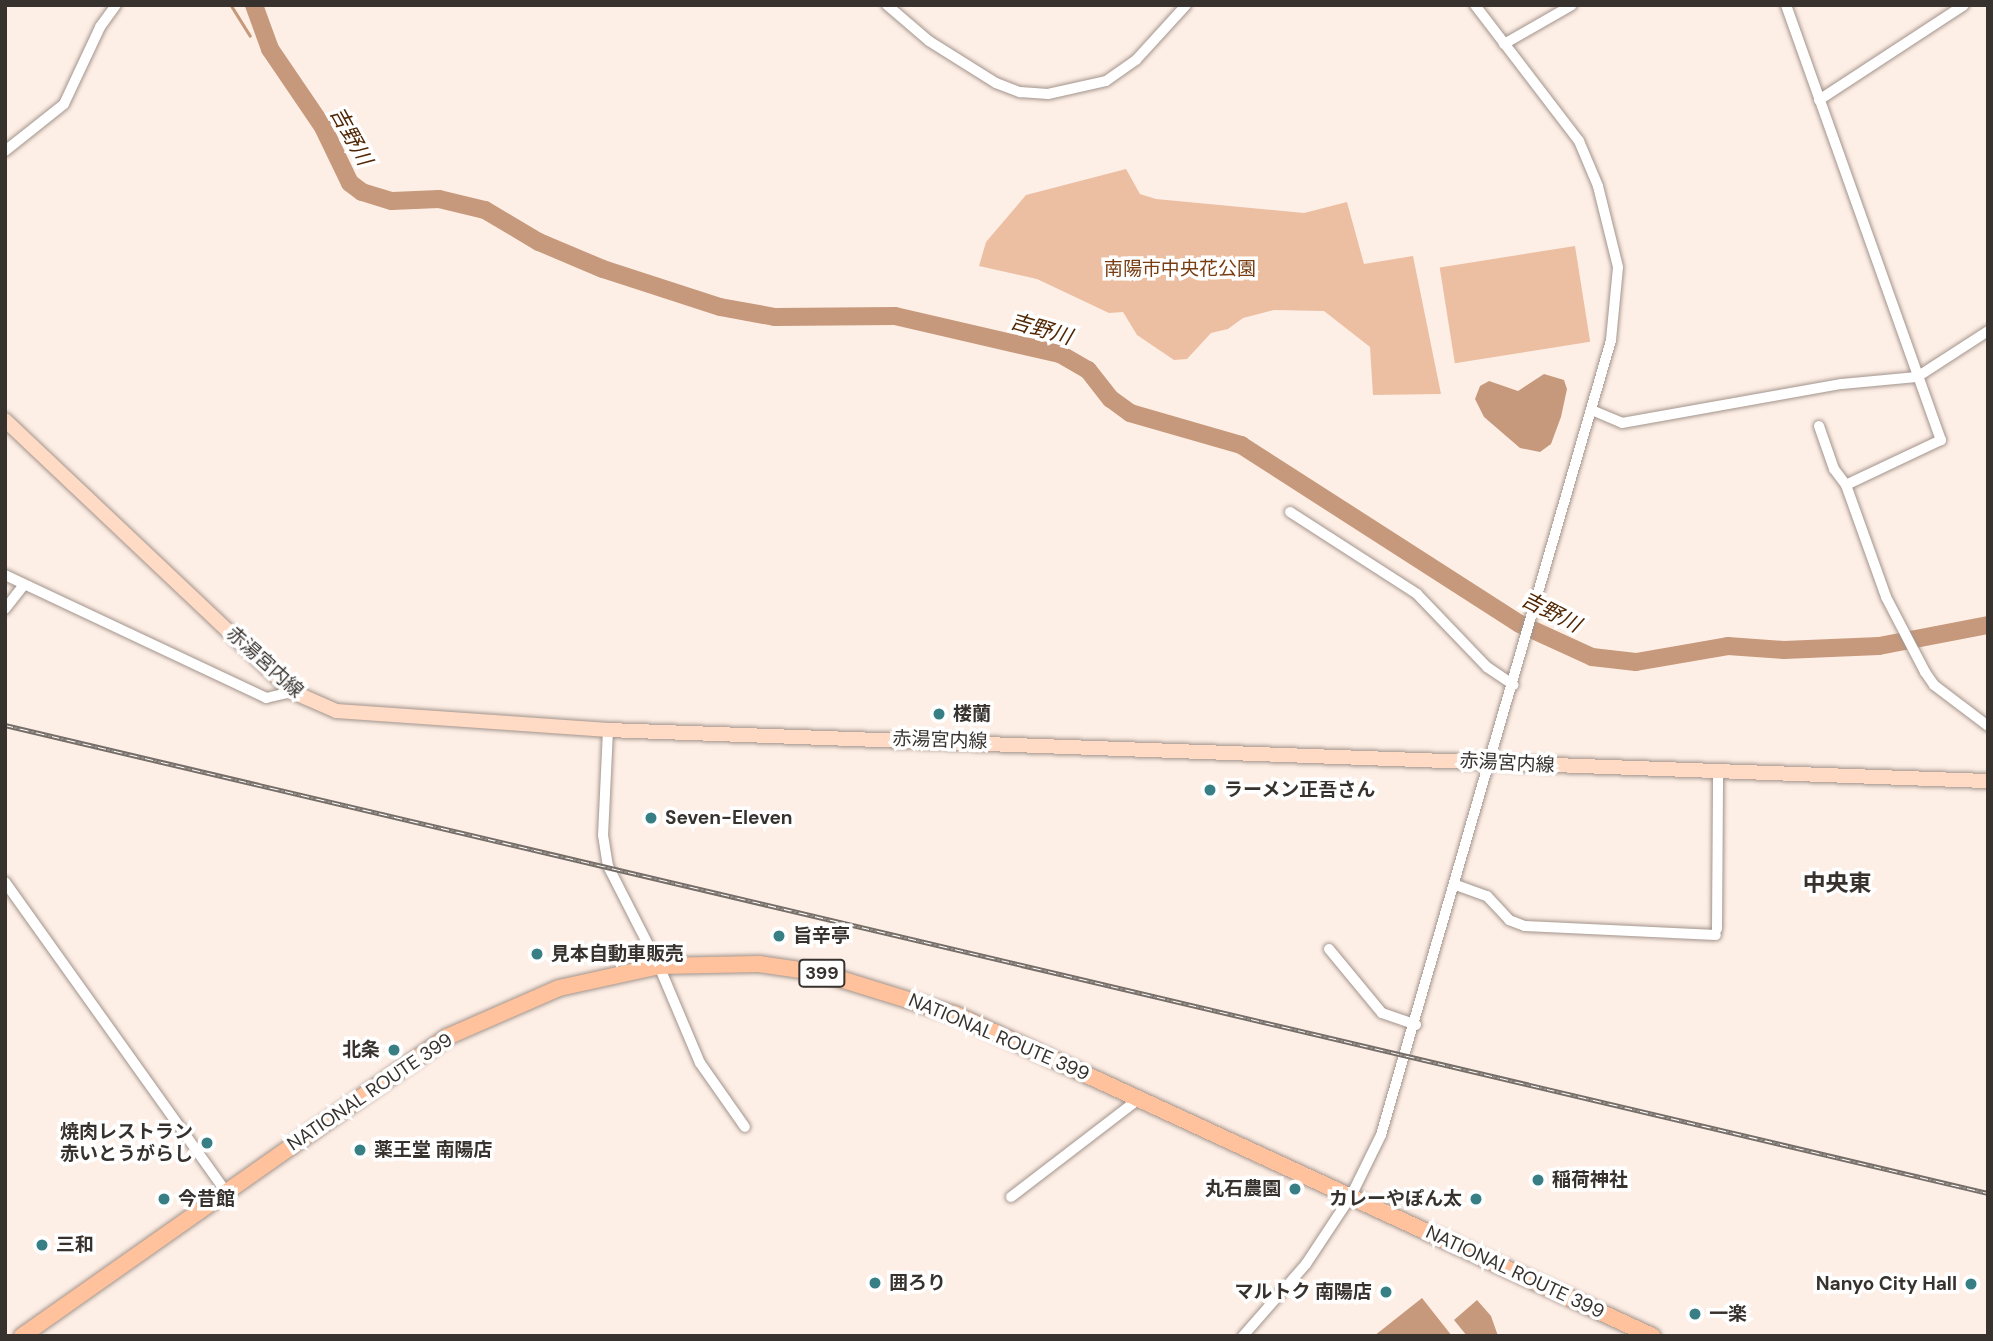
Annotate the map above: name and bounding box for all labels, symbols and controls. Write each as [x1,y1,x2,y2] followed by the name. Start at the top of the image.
[325,102,377,170] water label: 吉野川
[1104,258,1256,280] park label: 南陽市中央花公園
[1007,308,1075,350] water label: 吉野川
[1517,586,1585,638] water label: 吉野川
[222,622,308,702] street label: 赤湯宮内線
[953,703,991,725] place label: 楼蘭
[931,706,947,722] marker: 楼蘭
[892,727,988,753] street label: 赤湯宮内線
[1459,749,1555,777] street label: 赤湯宮内線
[1224,779,1376,801] place label: ラーメン正吾さん
[1202,782,1218,798] marker: ラーメン正吾さん
[665,807,793,829] place label: Seven-Eleven
[643,810,659,826] marker: Seven-Eleven
[1803,869,1871,897] district label: 中央東
[793,925,850,947] place label: 旨辛亭
[771,928,787,944] marker: 旨辛亭
[551,943,684,965] place label: 見本自動車販売
[529,946,545,962] marker: 見本自動車販売
[798,958,846,988] road number: 399
[905,989,1093,1085] street label: NATIONAL ROUTE 399
[283,1028,457,1156] street label: NATIONAL ROUTE 399
[342,1039,380,1061] place label: 北条
[386,1042,402,1058] marker: 北条
[60,1121,193,1165] place label: 焼肉レストラン 赤いとうがらし
[199,1135,215,1151] marker: 焼肉レストラン 赤いとうがらし
[374,1139,492,1161] place label: 薬王堂 南陽店
[352,1142,368,1158] marker: 薬王堂 南陽店
[1552,1169,1628,1191] place label: 稲荷神社
[1530,1172,1546,1188] marker: 稲荷神社
[1205,1178,1281,1200] place label: 丸石農園
[1287,1181,1303,1197] marker: 丸石農園
[178,1188,235,1210] place label: 今昔館
[1329,1188,1462,1210] place label: カレーやぽん太
[156,1191,172,1207] marker: 今昔館
[1468,1191,1484,1207] marker: カレーやぽん太
[1422,1221,1608,1323] street label: NATIONAL ROUTE 399
[56,1234,94,1256] place label: 三和
[34,1237,50,1253] marker: 三和
[889,1272,946,1294] place label: 囲ろり
[1816,1273,1957,1295] place label: Nanyo City Hall
[867,1275,883,1291] marker: 囲ろり
[1963,1276,1979,1292] marker: Nanyo City Hall
[1235,1281,1372,1303] place label: マルトク 南陽店
[1378,1284,1394,1300] marker: マルトク 南陽店
[1709,1303,1747,1325] place label: 一楽
[1687,1306,1703,1322] marker: 一楽

